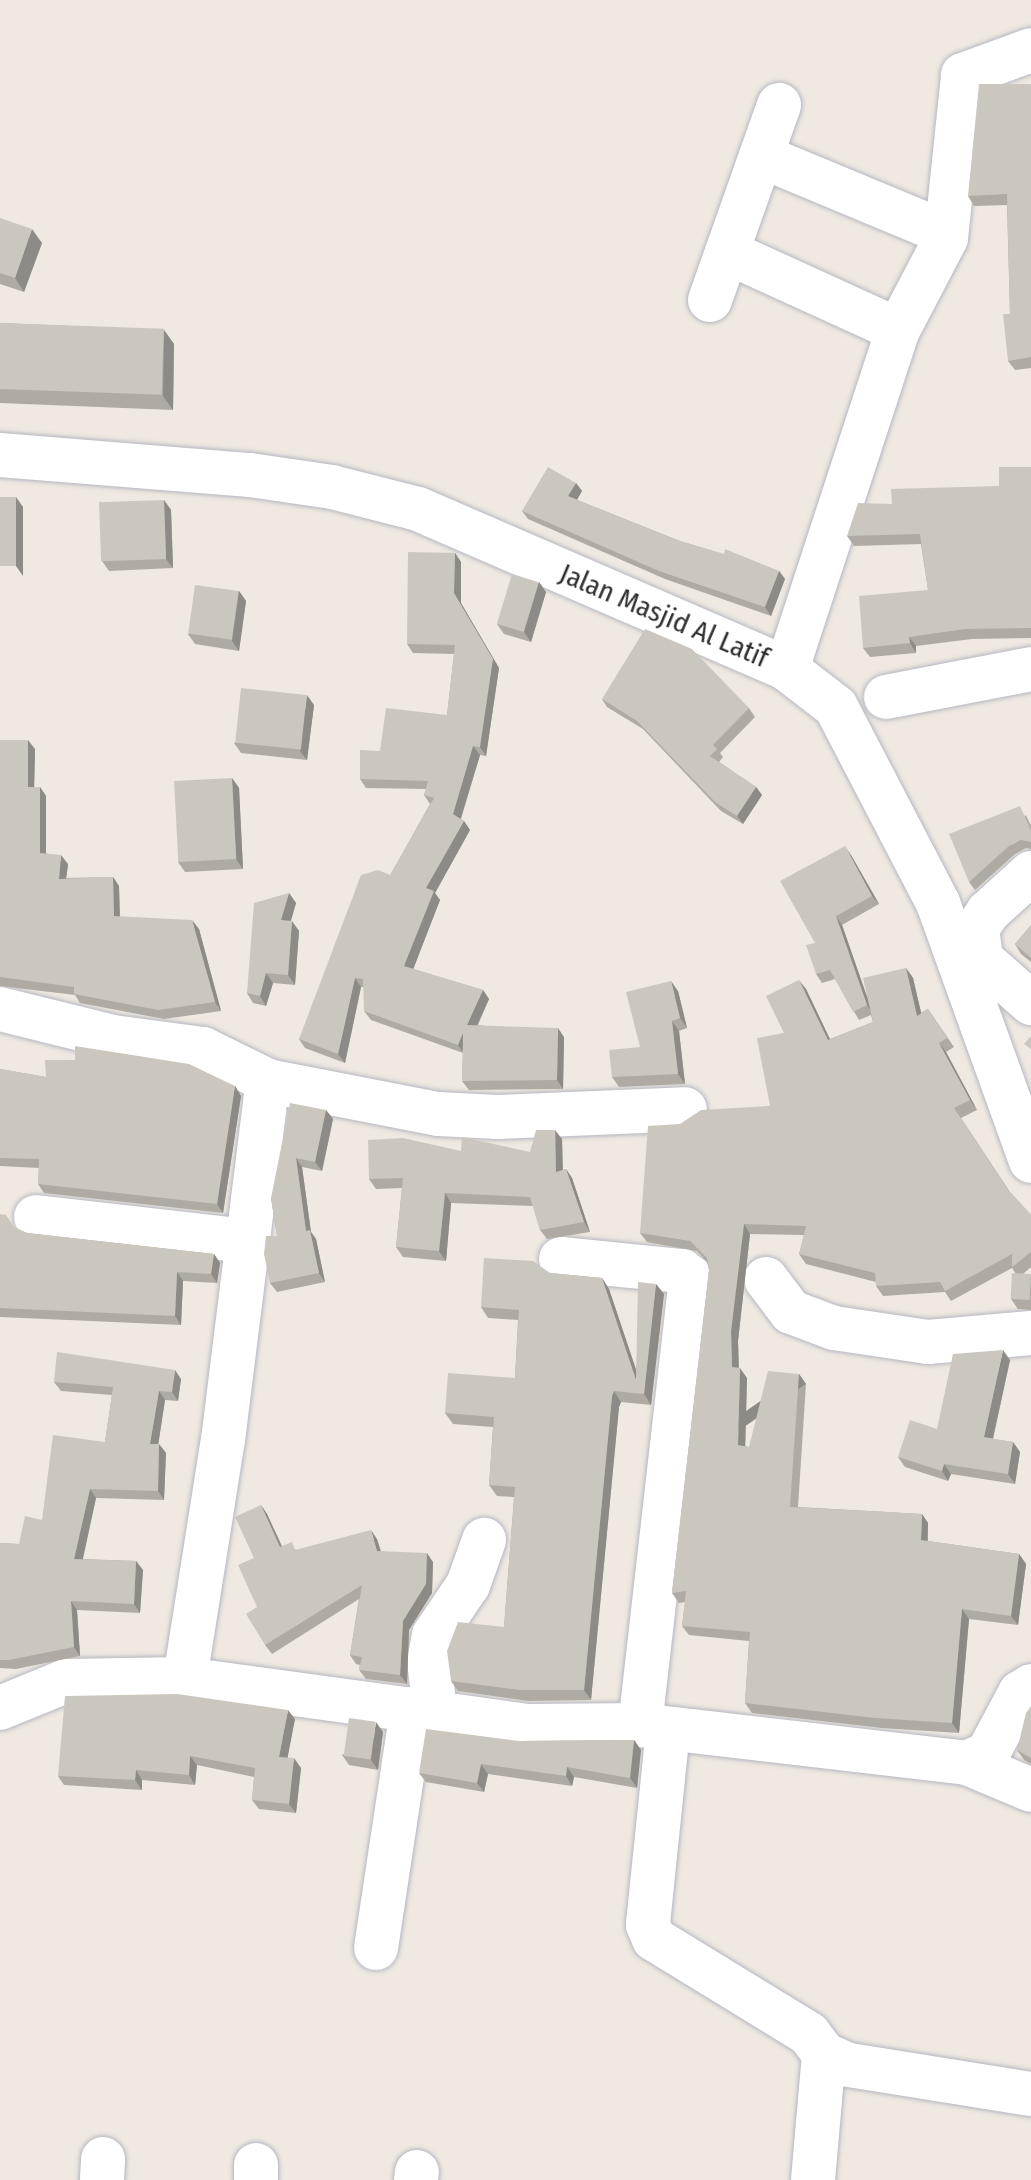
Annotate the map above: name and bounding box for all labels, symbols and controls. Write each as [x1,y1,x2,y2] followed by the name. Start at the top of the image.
[554,557,774,675] street label: Jalan Masjid Al Latif

